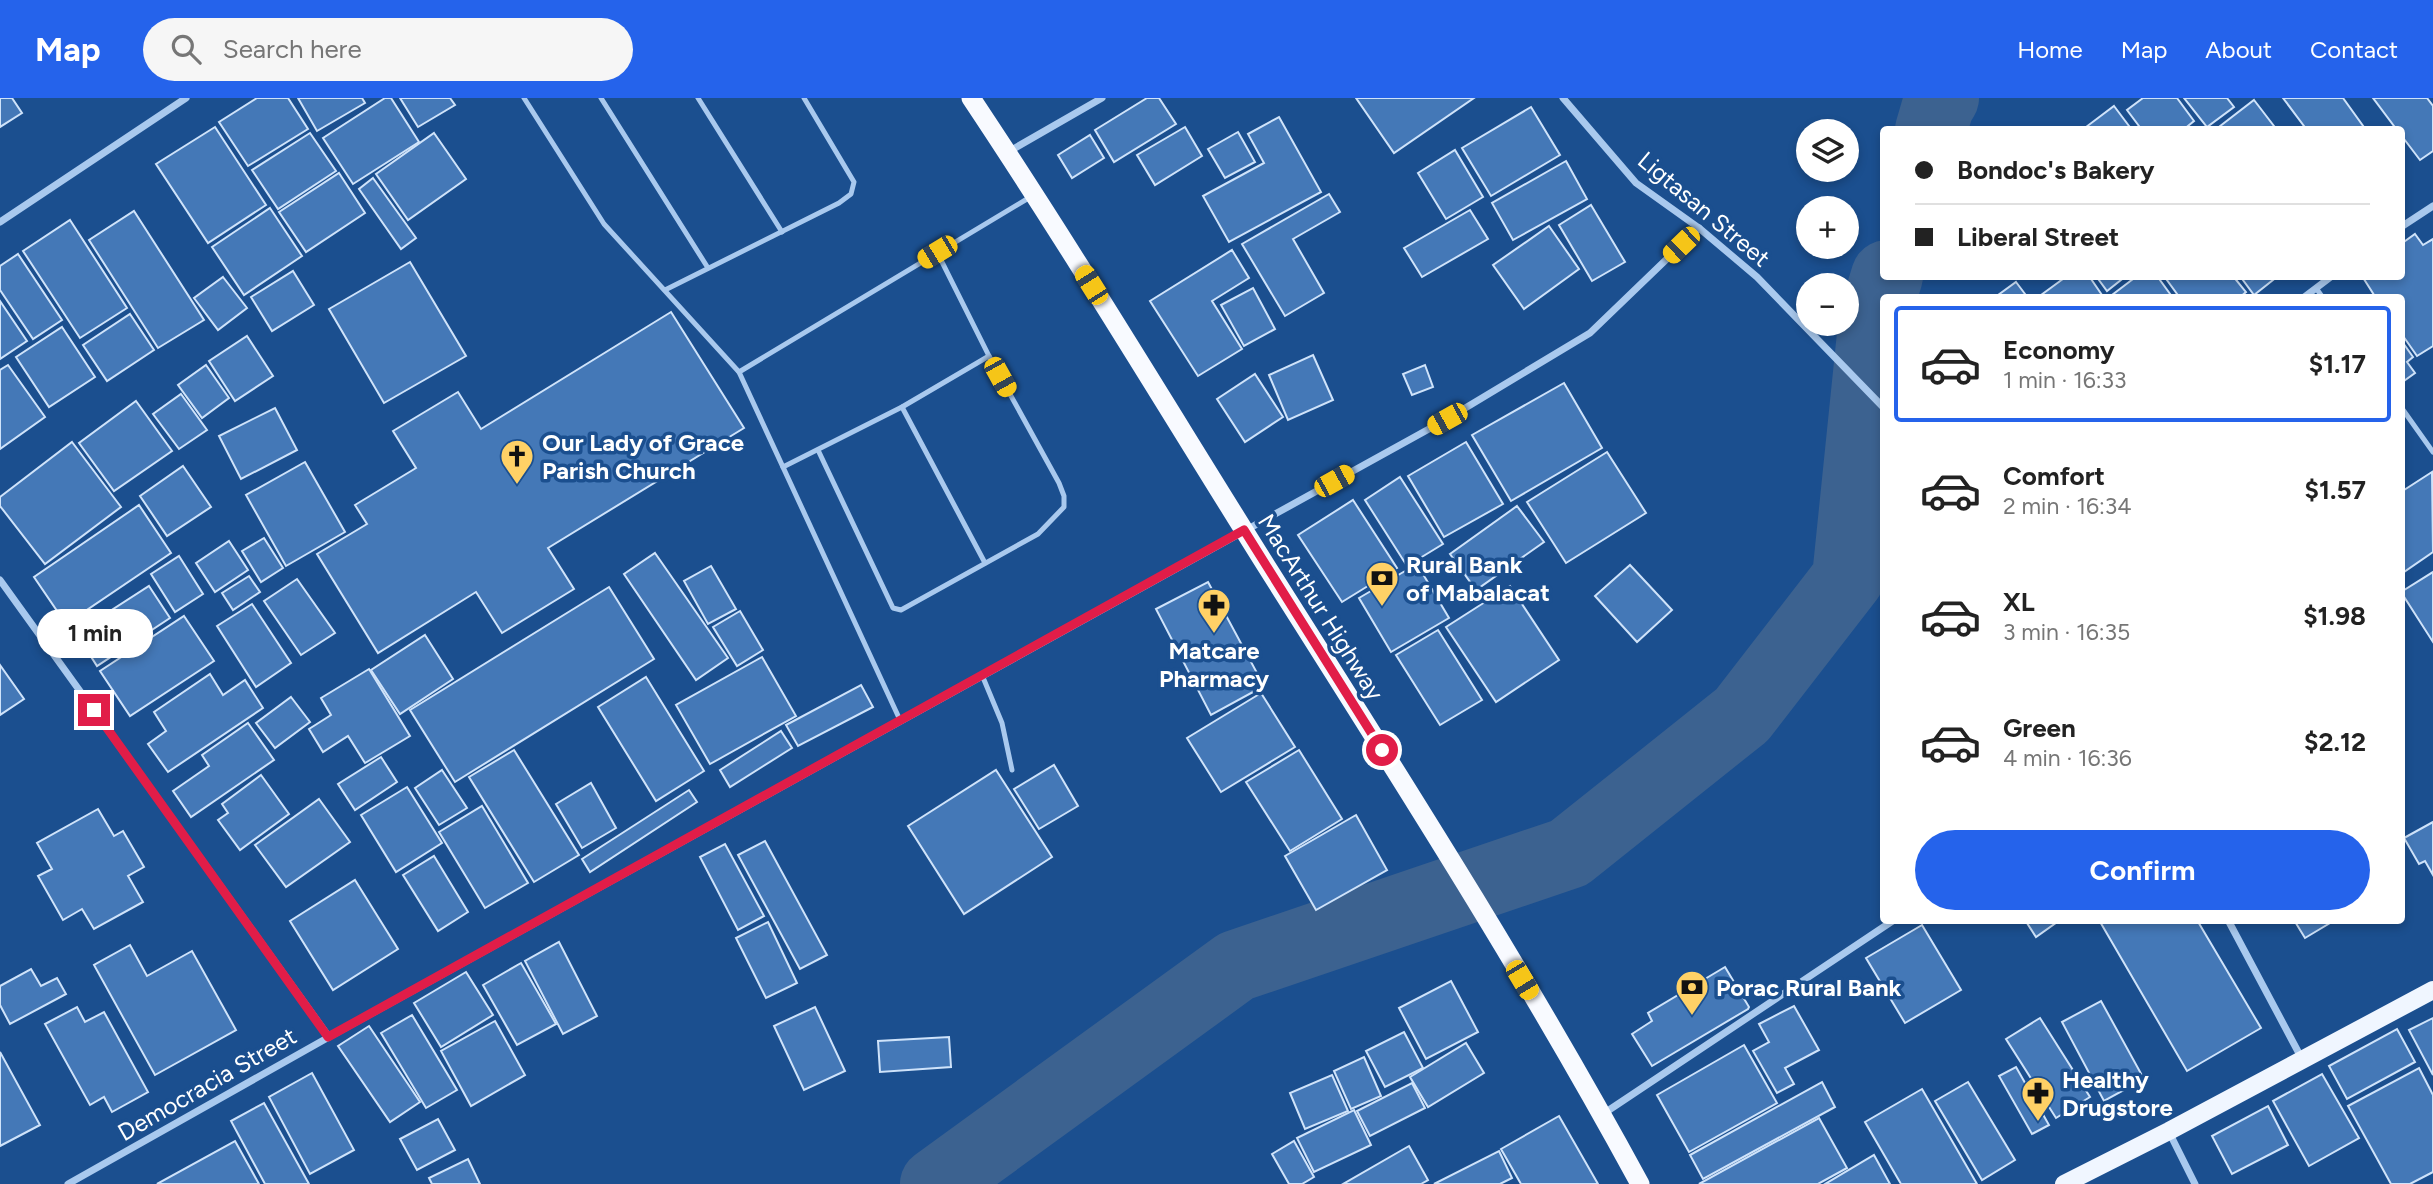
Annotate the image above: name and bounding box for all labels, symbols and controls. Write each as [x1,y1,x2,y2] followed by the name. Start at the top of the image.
[143,18,633,81] search box
[35,30,101,69] text: Map
[167,30,205,68] icon: search
[223,33,362,65] text: Search here
[2017,35,2083,64] text: Home
[2121,35,2167,64] text: Map
[2205,35,2272,64] text: About
[2310,35,2398,64] text: Contact
[1796,119,1859,336] map controls
[1796,119,1859,182] button: layers
[1632,145,1776,273] street label: Ligtasan Street
[1957,154,2155,186] text: Bondoc's Bakery
[1796,196,1859,259] button: +
[1957,221,2119,253] text: Liberal Street
[1659,223,1704,267] car
[914,232,961,272] car
[1071,262,1112,308] car
[1796,273,1859,336] button: −
[1919,333,1982,396] icon: car
[2003,334,2115,366] text: Economy
[2309,348,2366,380] text: $1.17
[981,354,1020,400] car
[2003,366,2127,394] text: 1 min · 16:33
[1424,400,1471,438] car
[542,428,744,485] place label: Our Lady of Grace Parish Church
[498,437,536,486] church icon: Our Lady of Grace Parish Church
[1919,459,1982,522] icon: car
[2003,460,2105,492] text: Comfort
[1311,462,1358,500] car
[2305,474,2366,506] text: $1.57
[2003,492,2132,520] text: 2 min · 16:34
[1252,509,1390,706] street label: MacArthur Highway
[1406,550,1550,607] place label: Rural Bank of Mabalacat
[1363,559,1401,608] bank icon: Rural Bank of Mabalacat
[1919,585,1982,648] icon: car
[1195,586,1233,635] pharmacy icon: Matcare Pharmacy
[2003,586,2035,618] text: XL
[2303,600,2366,632] text: $1.98
[36,608,152,658] callout: 1 min
[2003,618,2130,646] text: 3 min · 16:35
[68,619,122,647] text: 1 min
[1159,636,1269,693] place label: Matcare Pharmacy
[78,694,110,726] route end
[1919,711,1982,774] icon: car
[2003,712,2076,744] text: Green
[2304,726,2366,758] text: $2.12
[1366,734,1398,766] route start
[2003,744,2132,772] text: 4 min · 16:36
[1915,830,2370,910] button: Confirm
[1503,957,1542,1003] car
[1673,968,1711,1017] bank icon: Porac Rural Bank
[1716,973,1902,1002] place label: Porac Rural Bank
[113,1021,301,1147] street label: Democracia Street
[2062,1065,2173,1122] place label: Healthy Drugstore
[2019,1074,2057,1123] pharmacy icon: Healthy Drugstore

